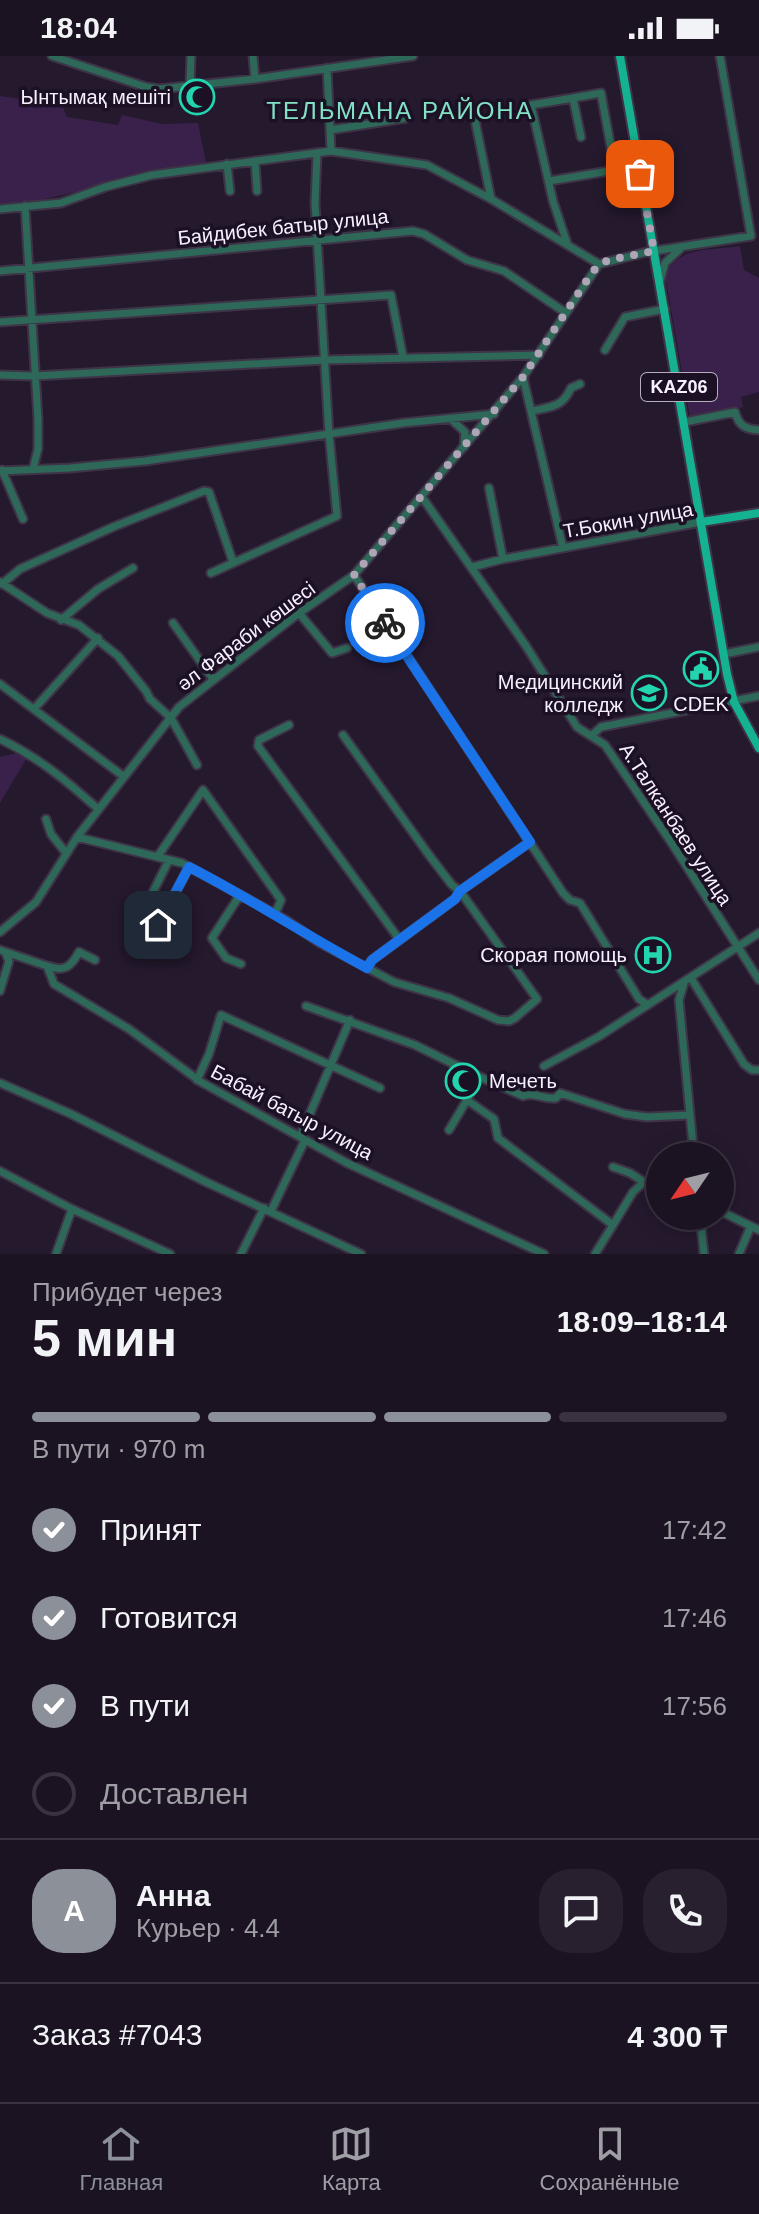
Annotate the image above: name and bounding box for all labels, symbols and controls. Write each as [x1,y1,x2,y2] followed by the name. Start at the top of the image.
[40,11,117,44] text: 18:04
[178,78,216,116] mosque icon: Ынтымақ мешіті
[21,86,171,108] place label: Ынтымақ мешіті
[266,97,534,124] district label: ТЕЛЬМАНА РАЙОНА
[606,140,674,208] pin
[618,152,662,196] icon: bag
[177,205,390,249] street label: Байдибек батыр улица
[641,373,717,401] road number: KАZ06
[561,498,695,542] street label: Т.Бокин улица
[173,577,319,695] street label: әл Фараби көшесі
[345,583,425,663] courier
[363,601,407,645] icon: bike
[682,650,720,688] public building icon: CDEK
[498,671,624,716] place label: Медицинский колледж
[630,674,668,712] school or university icon: Медицинский колледж
[673,693,729,715] place label: CDEK
[615,739,737,910] street label: А.Талканбаев улица
[124,891,192,959] pin
[136,903,180,947] icon: home
[634,936,672,974] hospital icon: Скорая помощь
[480,944,627,966] place label: Скорая помощь
[207,1060,377,1164] street label: Бабай батыр улица
[444,1062,482,1100] mosque icon: Мечеть
[489,1070,557,1092] place label: Мечеть
[646,1142,734,1230] north arrow
[646,1142,734,1230] map controls
[32,1277,222,1307] text: Прибудет через
[557,1305,727,1338] text: 18:09–18:14
[32,1309,177,1367] text: 5 мин
[32,1434,205,1464] text: В пути · 970 m
[32,1508,76,1552] icon: check
[100,1513,202,1546] text: Принят
[662,1515,727,1545] text: 17:42
[32,1596,76,1640] icon: check
[100,1601,238,1634] text: Готовится
[662,1603,727,1633] text: 17:46
[32,1684,76,1728] icon: check
[100,1689,190,1722] text: В пути
[662,1691,727,1721] text: 17:56
[100,1777,248,1810] text: Доставлен
[539,1869,623,1953] button: chat
[643,1869,727,1953] button: phone
[136,1879,211,1912] text: Анна
[63,1894,85,1927] text: А
[136,1913,280,1943] text: Курьер · 4.4
[32,2018,202,2051] text: Заказ #7043
[627,2020,727,2053] text: 4 300 ₸
[79,2122,163,2196] tab: Главная
[322,2122,381,2196] tab: Карта
[540,2122,680,2196] tab: Сохранённые

